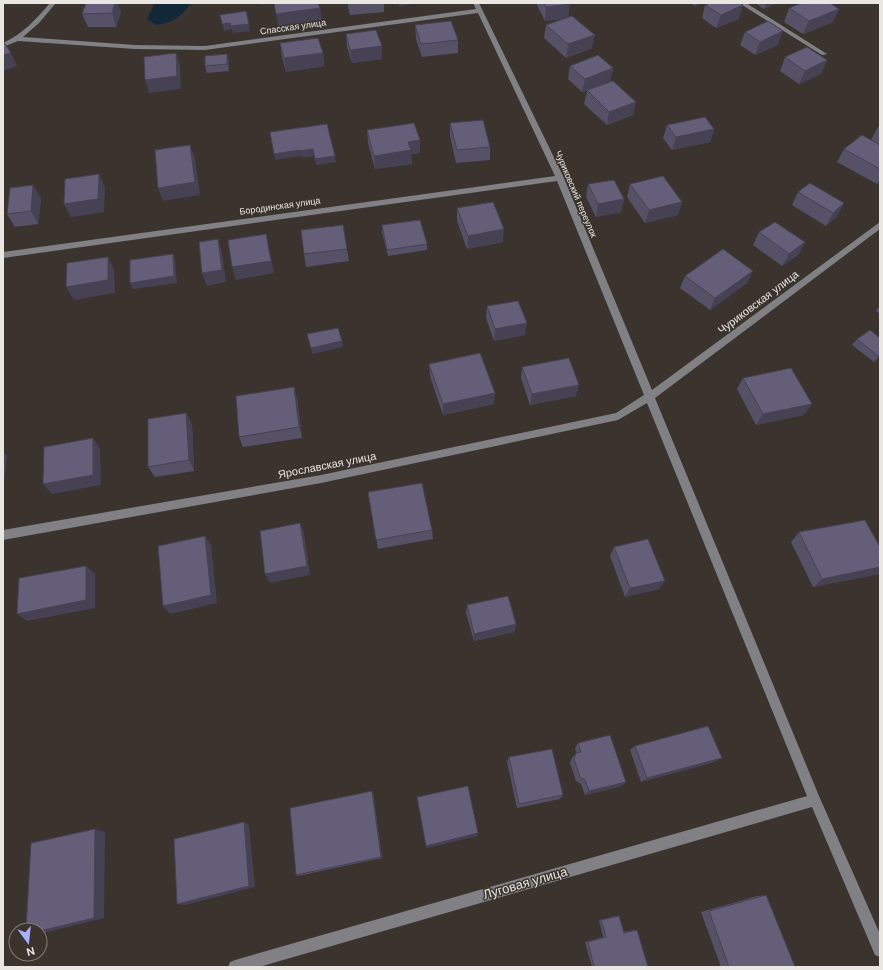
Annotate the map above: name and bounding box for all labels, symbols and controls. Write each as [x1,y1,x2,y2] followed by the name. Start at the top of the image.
[259,16,327,38] street label: Спасская улица
[552,149,600,239] street label: Чуриковский переулок
[239,194,321,218] street label: Бородинская улица
[715,267,802,337] street label: Чуриковская улица
[277,448,378,481] street label: Ярославская улица
[481,863,570,903] street label: Луговая улица
[8,922,48,962] north arrow
[25,944,36,959] text: N

